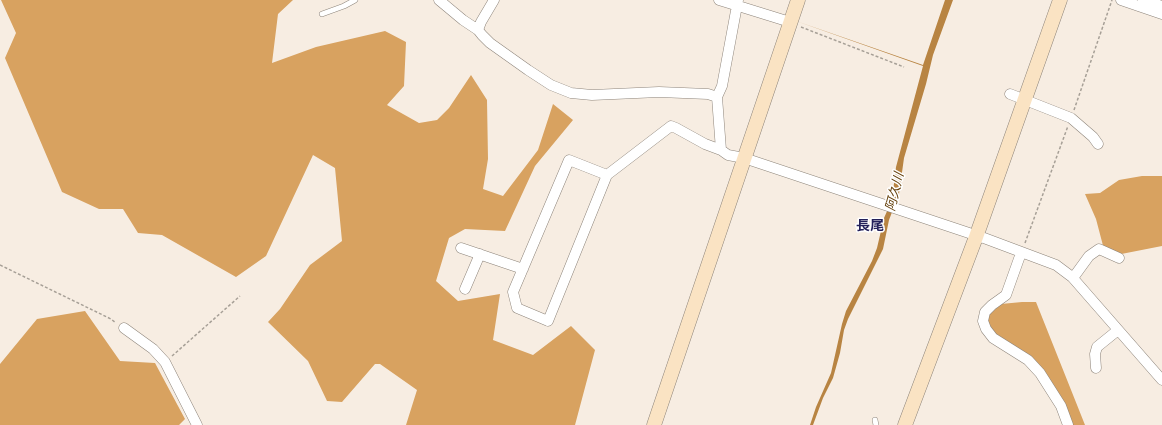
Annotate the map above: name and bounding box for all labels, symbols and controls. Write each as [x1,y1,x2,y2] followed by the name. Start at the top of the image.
[883,171,907,213] water label: 阿久川
[856,218,884,234] district label: 長尾

